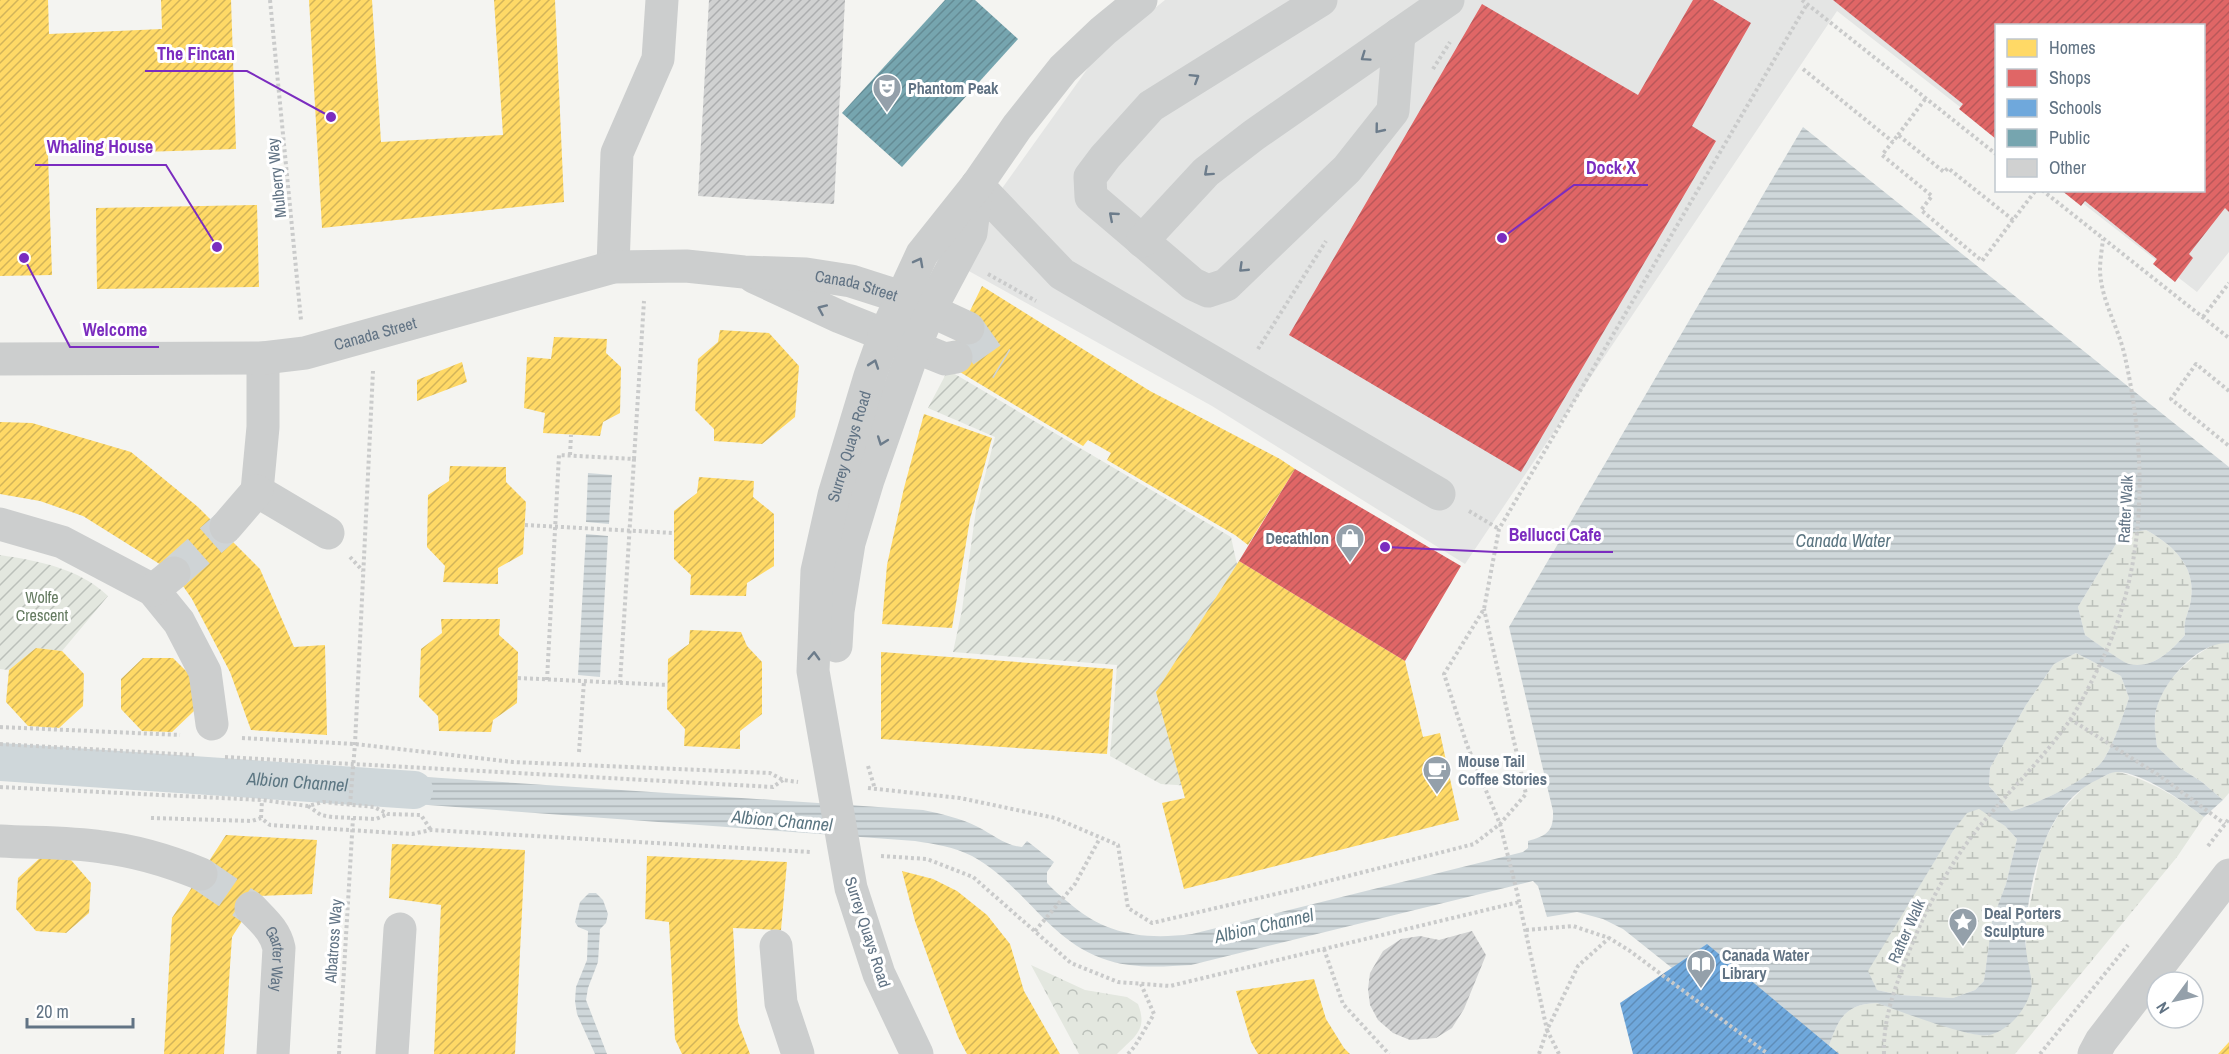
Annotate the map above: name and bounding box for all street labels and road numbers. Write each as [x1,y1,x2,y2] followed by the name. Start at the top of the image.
[261,136,291,219] street label: Mulberry Way
[813,265,901,306] street label: Canada Street
[331,311,419,355] street label: Canada Street
[822,388,876,504] street label: Surrey Quays Road
[2112,474,2138,544] street label: Rafter Walk
[840,874,896,990] street label: Surrey Quays Road
[1882,895,1930,967] street label: Rafter Walk
[319,898,347,985] street label: Albatross Way
[260,921,290,993] street label: Garter Way

